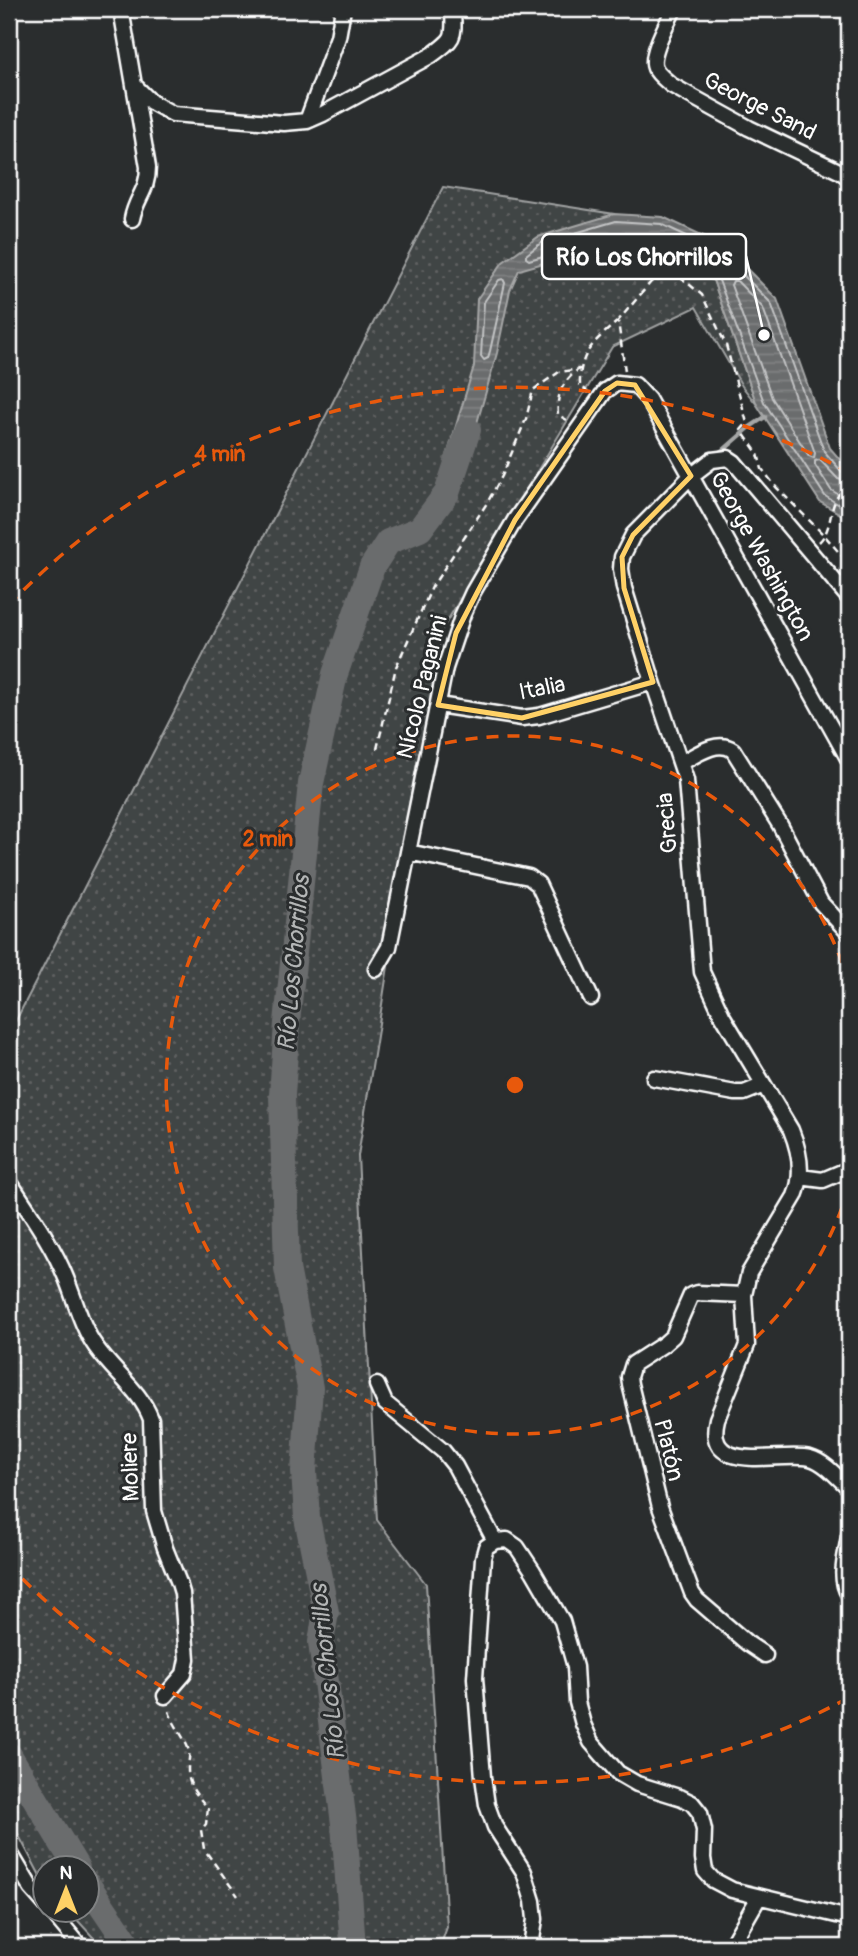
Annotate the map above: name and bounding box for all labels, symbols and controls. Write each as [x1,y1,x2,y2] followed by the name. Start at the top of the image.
[699,65,821,147] street label: George Sand
[542,234,746,279] callout: Río Los Chorrillos
[556,243,733,272] text: Río Los Chorrillos
[195,441,246,468] text: 4 min
[703,466,821,646] street label: George Washington
[390,612,454,762] street label: Nícolo Paganini
[516,669,568,707] street label: Italia
[650,791,684,855] street label: Grecia
[243,826,293,853] text: 2 min
[272,872,316,1052] water label: Río Los Chorrillos
[503,1073,527,1097] centre of rings
[647,1416,691,1484] street label: Platón
[114,1431,146,1502] street label: Moliere
[304,1580,352,1761] water label: Río Los Chorrillos
[32,1854,102,1924] north arrow
[60,1861,73,1885] text: N

